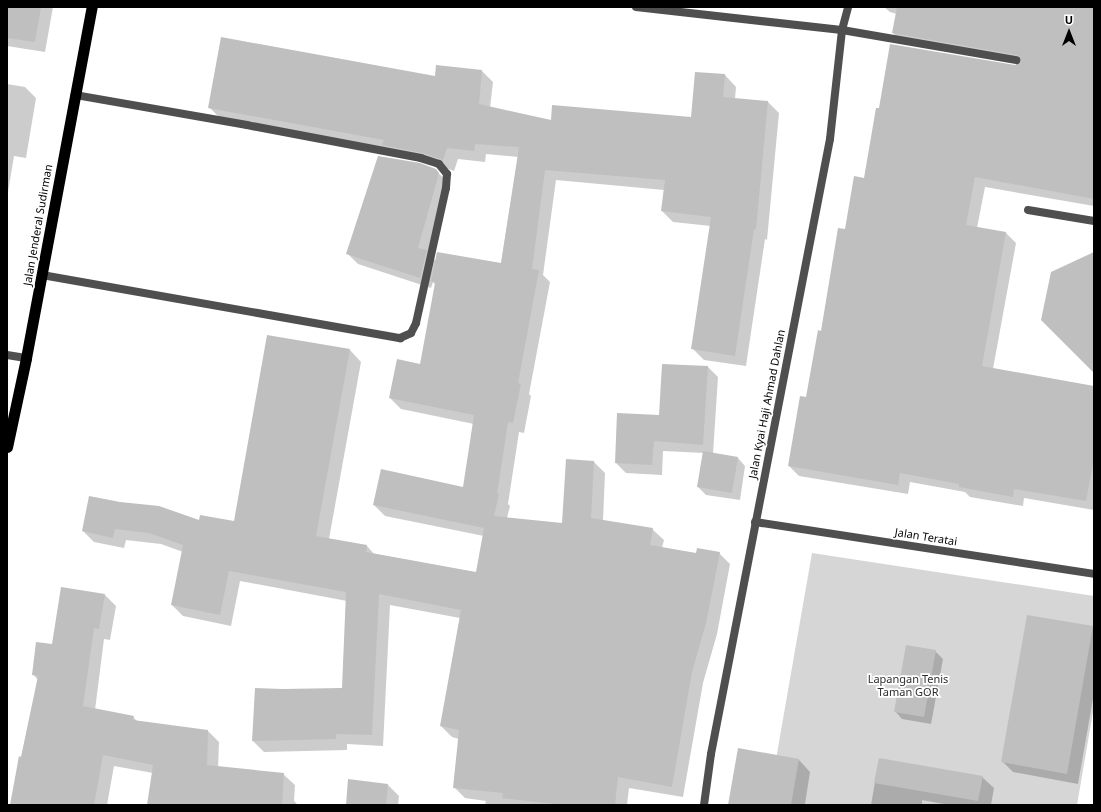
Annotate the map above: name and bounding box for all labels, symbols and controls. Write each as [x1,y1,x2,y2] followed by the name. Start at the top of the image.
[1049,12,1089,52] north arrow
[1065,12,1073,27] text: U
[21,163,55,287] street label: Jalan Jenderal Sudirman
[746,328,788,480] street label: Jalan Kyai Haji Ahmad Dahlan
[894,526,958,548] street label: Jalan Teratai
[868,673,948,699] park label: Lapangan Tenis Taman GOR

